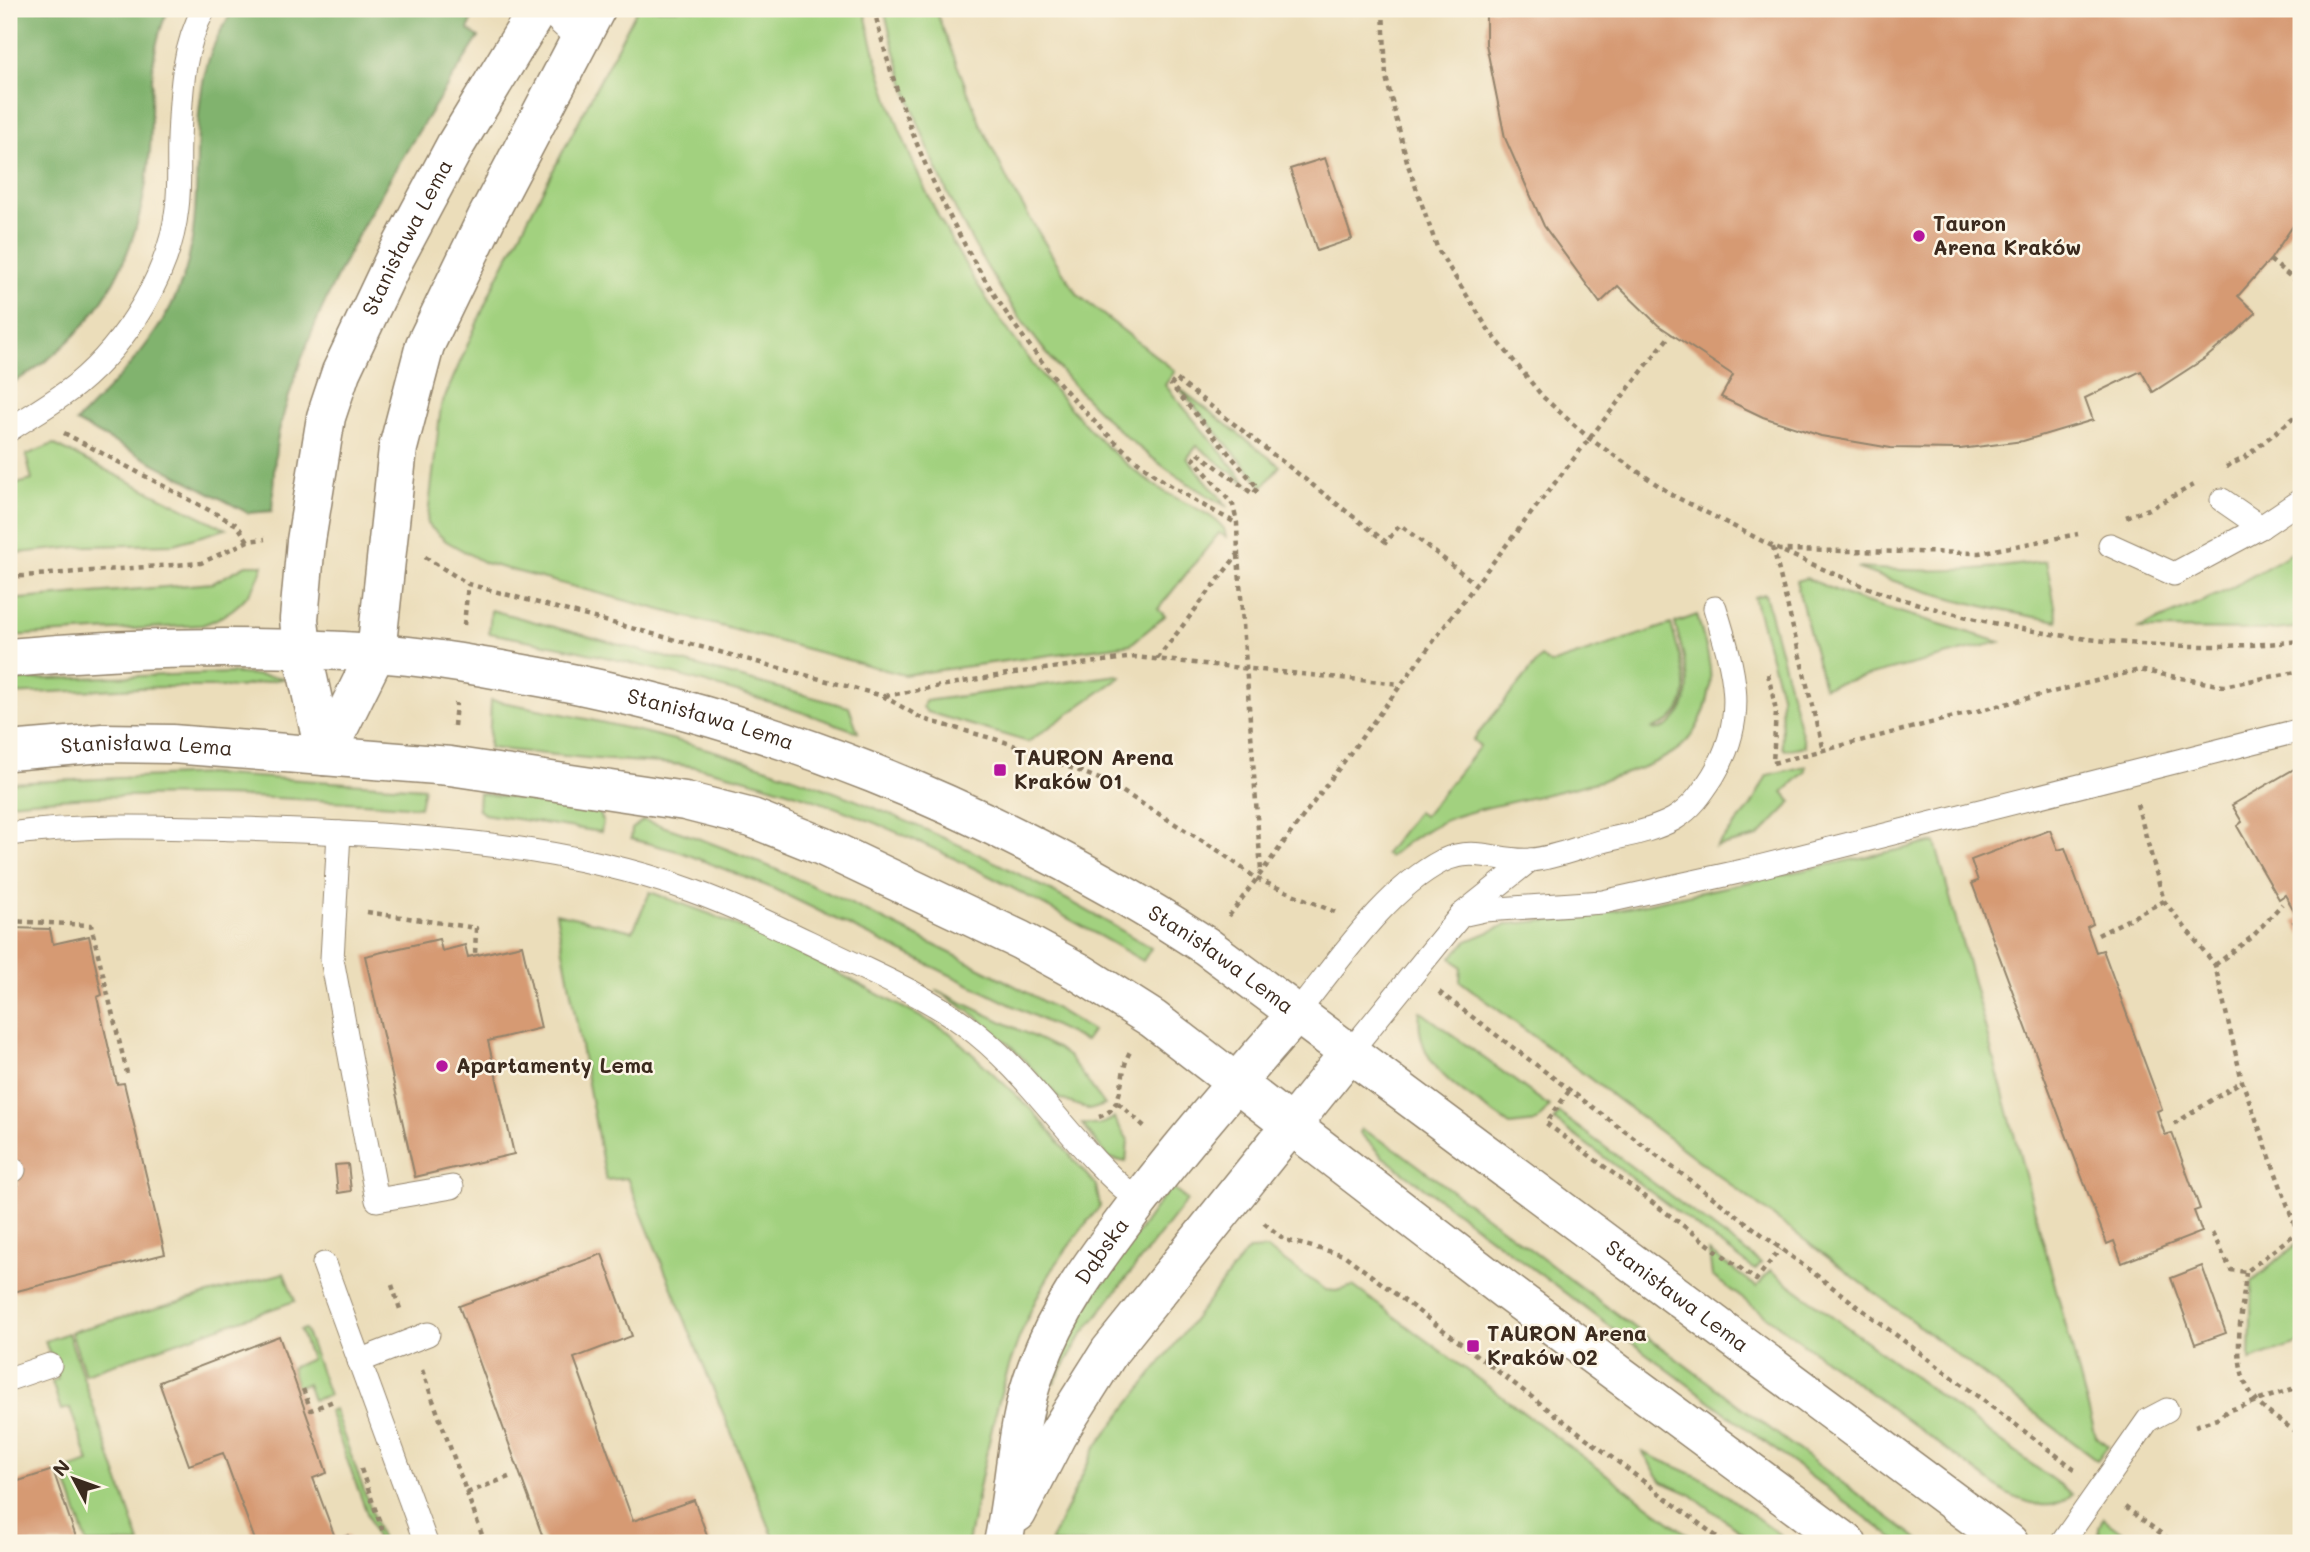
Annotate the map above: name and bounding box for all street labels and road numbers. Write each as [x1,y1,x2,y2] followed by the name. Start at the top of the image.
[355,154,457,319] street label: Stanisława Lema
[625,681,798,755] street label: Stanisława Lema
[59,728,234,761] street label: Stanisława Lema
[1144,898,1300,1019] street label: Stanisława Lema
[1068,1212,1134,1289] street label: Dąbska
[1601,1233,1755,1357] street label: Stanisława Lema

